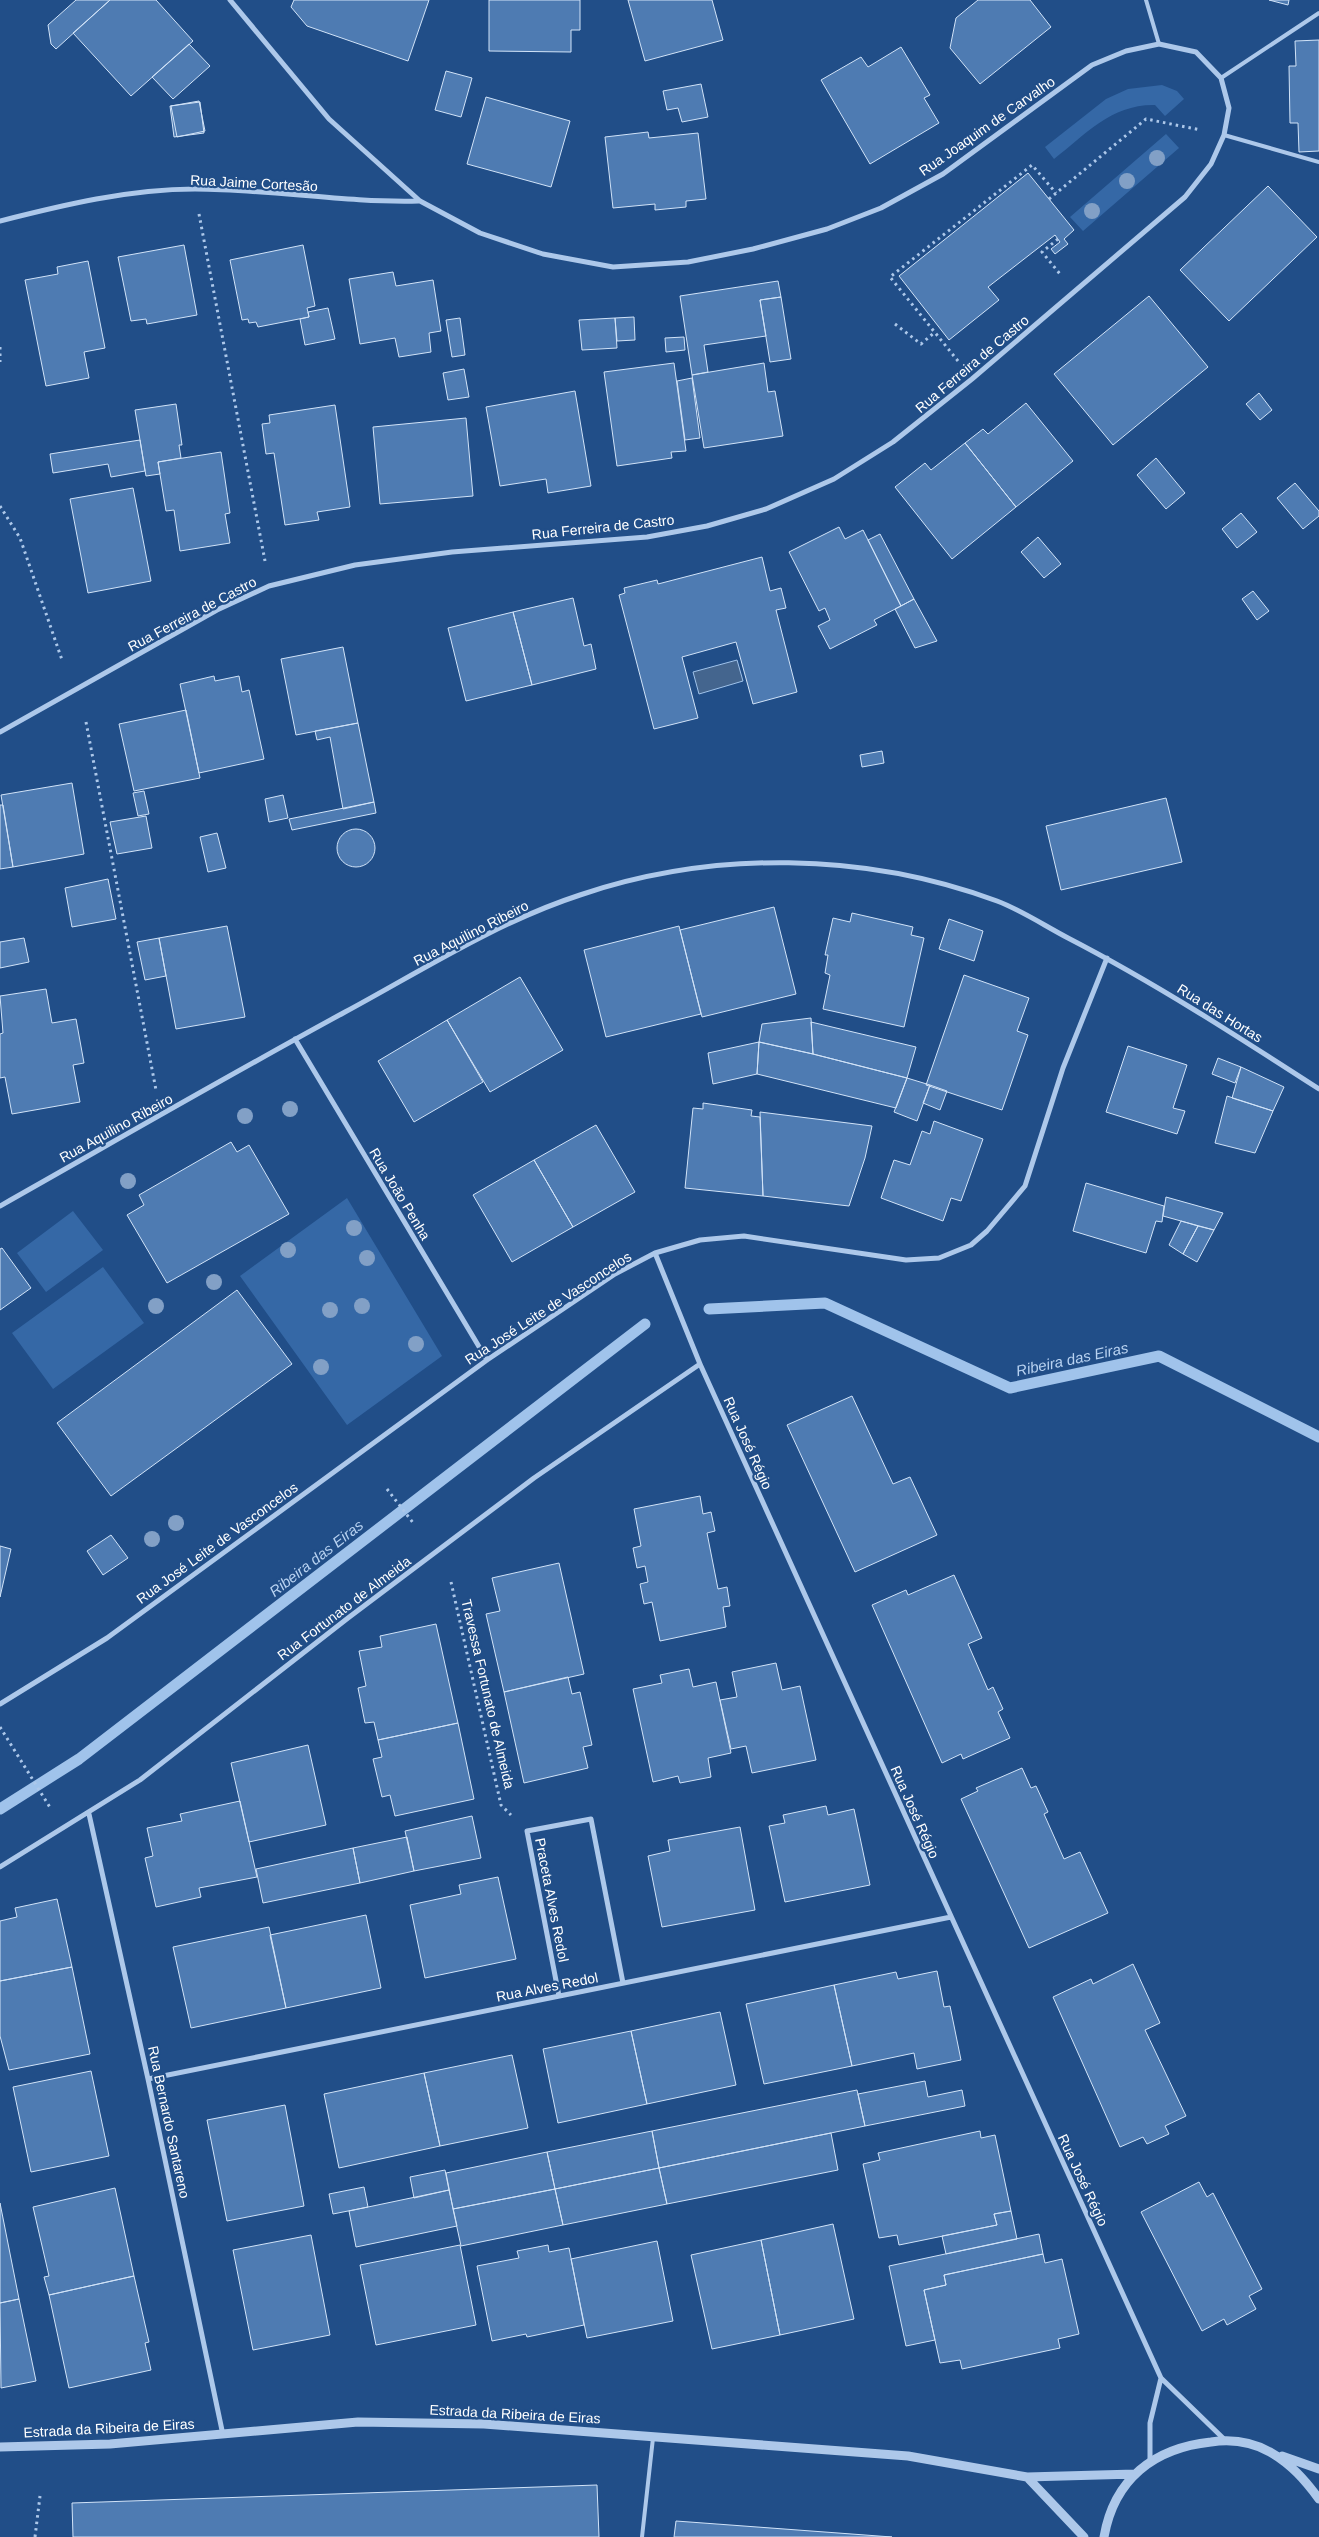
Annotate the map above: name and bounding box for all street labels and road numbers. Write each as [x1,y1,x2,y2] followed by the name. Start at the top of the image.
[916,73,1058,179] street label: Rua Joaquim de Carvalho
[190,172,318,194] street label: Rua Jaime Cortesão
[912,312,1032,416] street label: Rua Ferreira de Castro
[531,512,675,542] street label: Rua Ferreira de Castro
[125,573,259,655] street label: Rua Ferreira de Castro
[411,897,531,969] street label: Rua Aquilino Ribeiro
[1175,980,1265,1046] street label: Rua das Hortas
[57,1090,176,1166] street label: Rua Aquilino Ribeiro
[366,1145,434,1243] street label: Rua João Penha
[462,1248,634,1368] street label: Rua José Leite de Vasconcelos
[720,1394,776,1492] street label: Rua José Régio
[133,1479,301,1607] street label: Rua José Leite de Vasconcelos
[274,1553,414,1663] street label: Rua Fortunato de Almeida
[458,1598,518,1791] street label: Travessa Fortunato de Almeida
[887,1763,943,1861] street label: Rua José Régio
[532,1837,572,1963] street label: Praceta Alves Redol
[495,1969,599,2005] street label: Rua Alves Redol
[145,2044,193,2200] street label: Rua Bernardo Santareno
[1055,2131,1111,2229] street label: Rua José Régio
[429,2402,601,2426] street label: Estrada da Ribeira de Eiras
[23,2416,195,2440] street label: Estrada da Ribeira de Eiras

